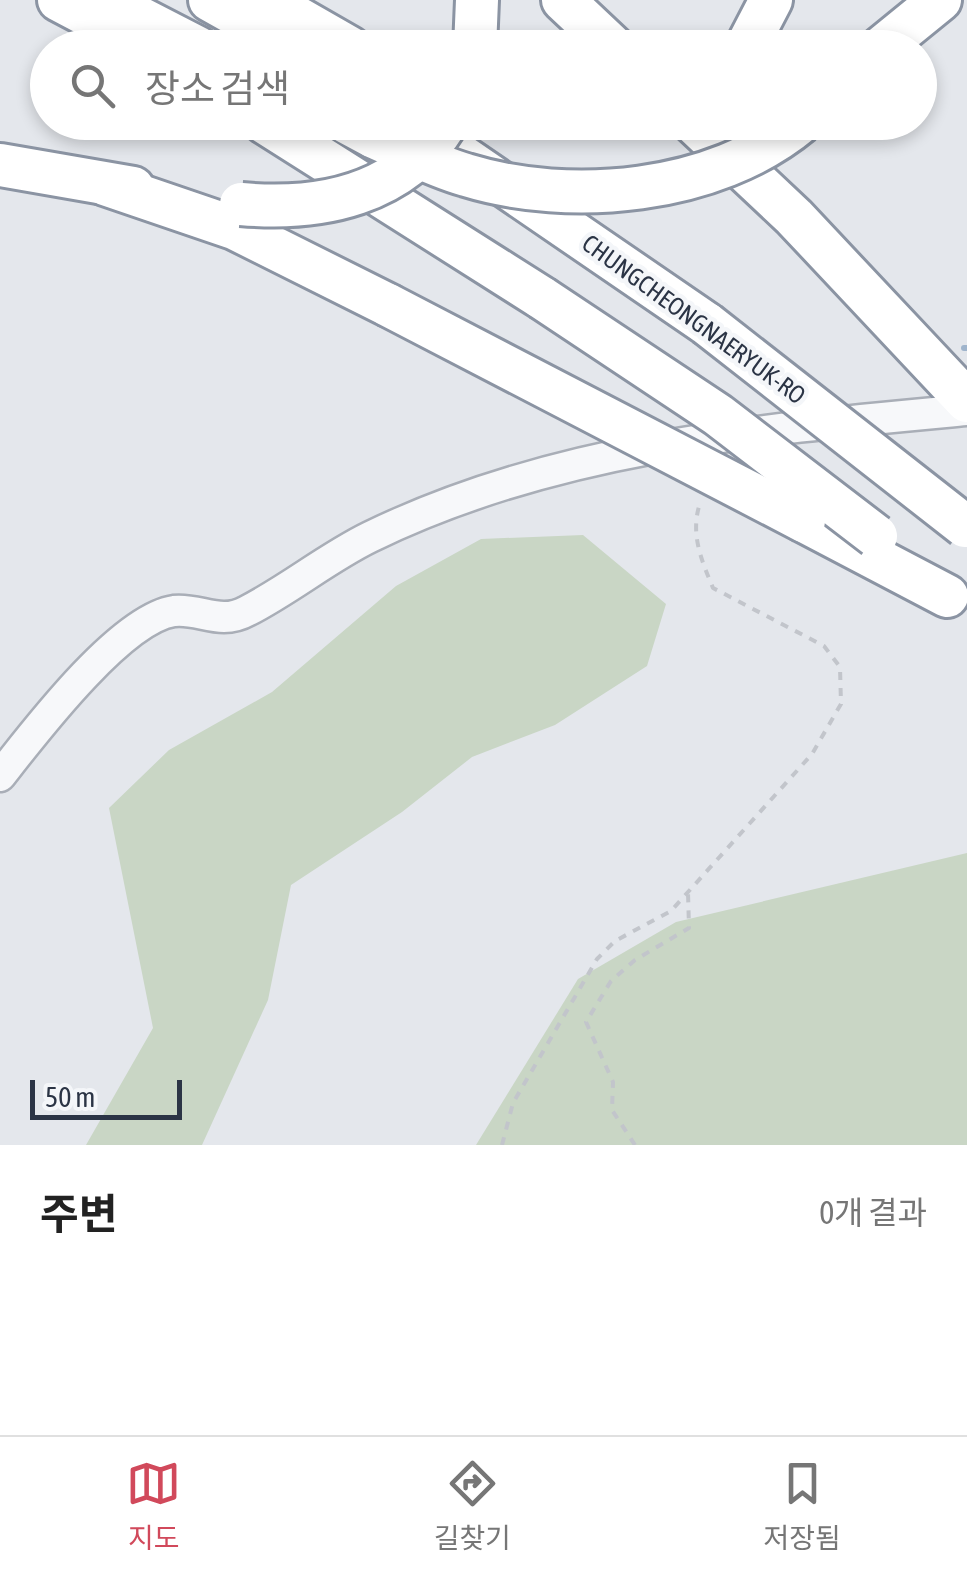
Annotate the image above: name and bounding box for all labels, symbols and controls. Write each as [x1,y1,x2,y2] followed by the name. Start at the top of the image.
[30,30,937,140] search box
[65,58,120,113] icon: search
[145,67,290,110] text: 장소 검색
[577,229,811,409] street label: CHUNGCHEONGNAERYUK-RO
[30,1075,182,1120] scale bar
[45,1081,95,1113] text: 50 m
[40,1190,117,1238] text: 주변
[819,1194,927,1231] text: 0개 결과
[126,1456,181,1556] tab: 지도
[434,1456,511,1556] tab: 길찾기
[763,1456,841,1556] tab: 저장됨

